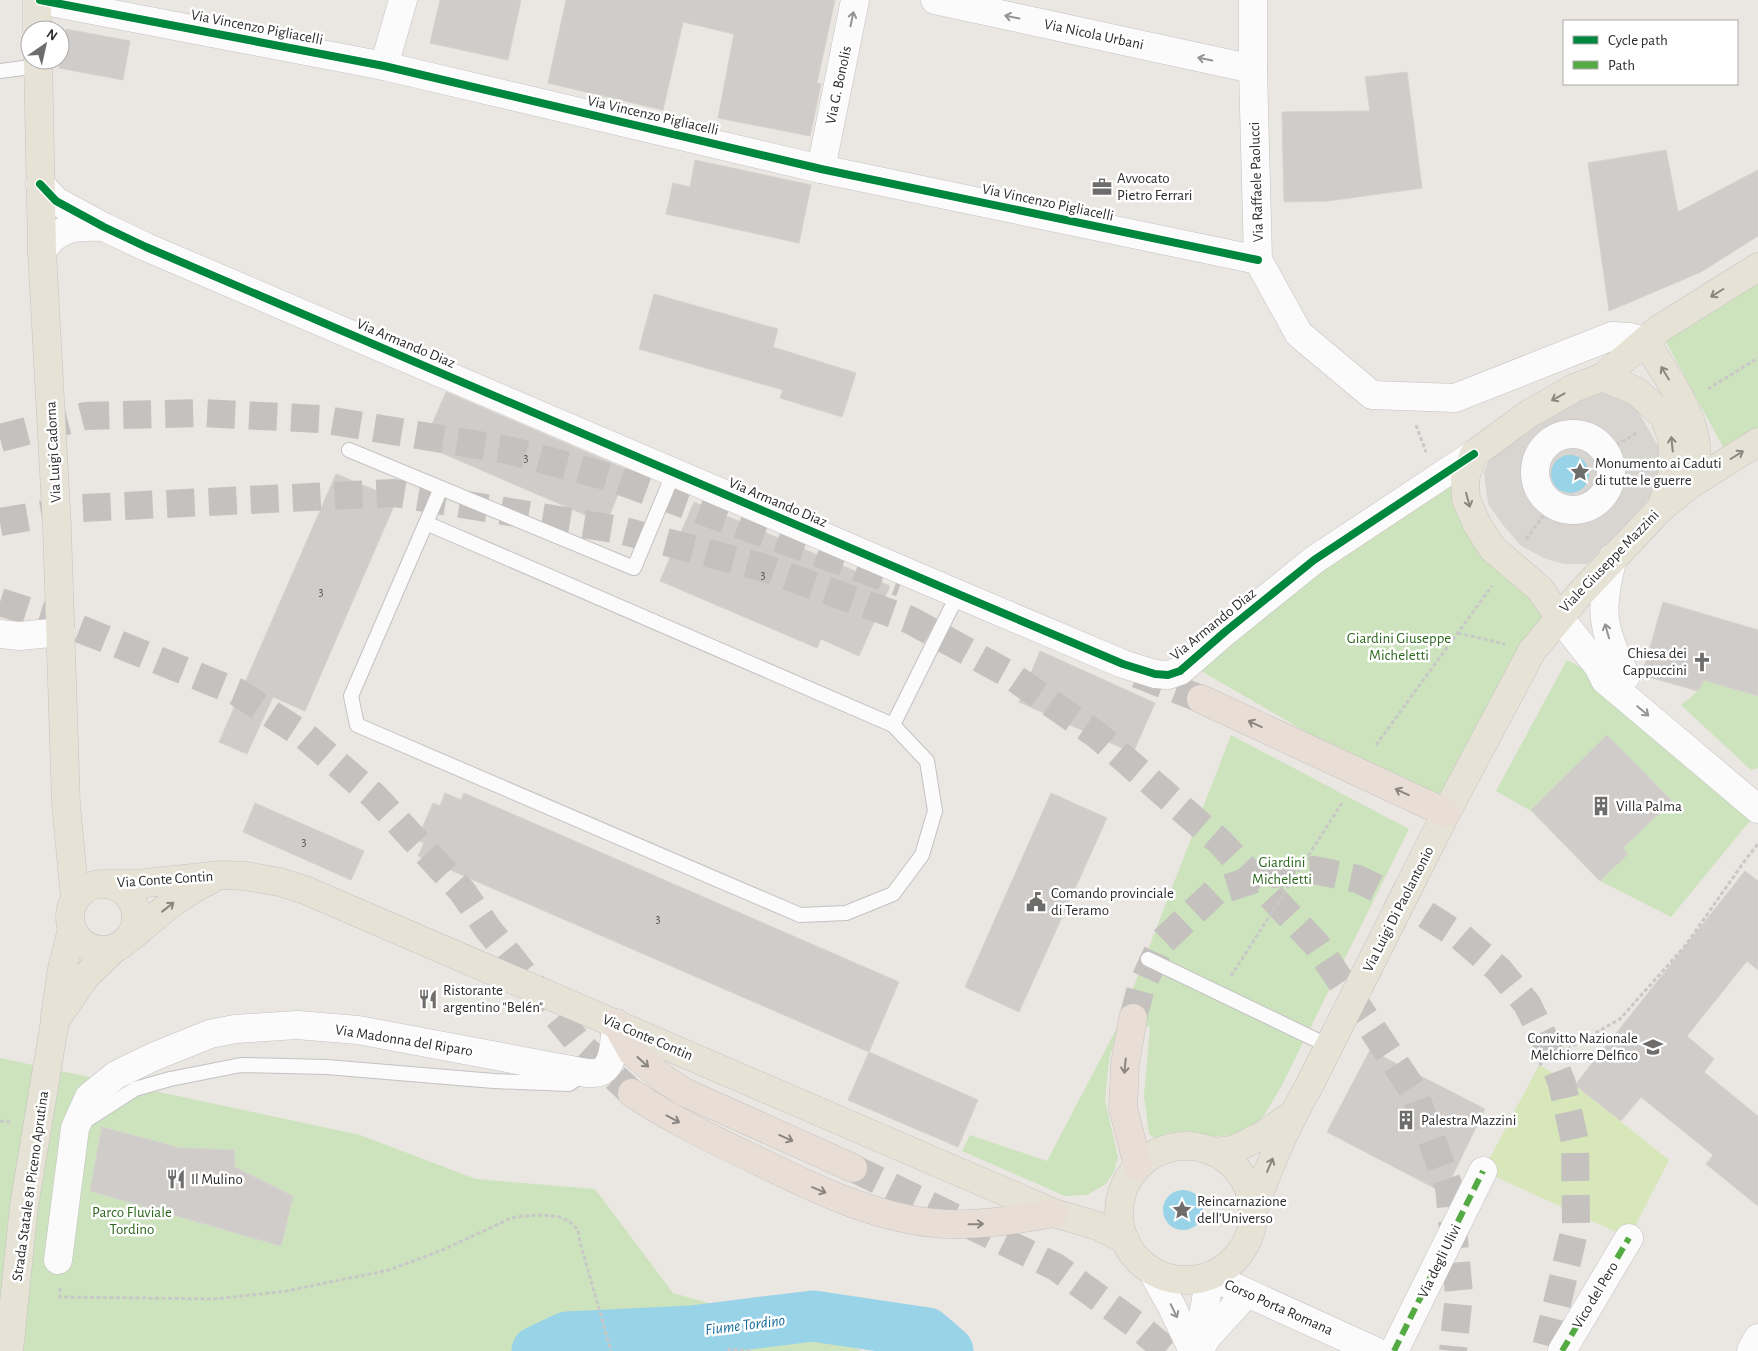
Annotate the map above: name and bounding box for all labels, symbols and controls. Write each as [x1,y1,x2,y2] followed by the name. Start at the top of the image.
[190,7,324,48] street label: Via Vincenzo Pigliacelli
[847,11,857,27] one-way arrow
[1004,12,1020,21] one-way arrow
[1043,17,1145,52] street label: Via Nicola Urbani
[20,20,70,70] north arrow
[1563,20,1738,85] legend
[44,27,60,44] text: N
[1608,33,1668,48] text: Cycle path
[823,45,854,126] street label: Via G. Bonolis
[1197,53,1213,63] one-way arrow
[1608,58,1635,73] text: Path
[586,93,720,138] street label: Via Vincenzo Pigliacelli
[1247,122,1266,242] street label: Via Raffaele Paolucci
[1117,171,1192,203] place label: Avvocato Pietro Ferrari
[1091,176,1113,198] office icon: Avvocato Pietro Ferrari
[981,181,1115,224] street label: Via Vincenzo Pigliacelli
[1710,288,1724,298] one-way arrow
[354,316,457,371] street label: Via Armando Diaz
[1660,367,1670,381] one-way arrow
[1551,392,1566,402] one-way arrow
[43,401,64,503] street label: Via Luigi Cadorna
[1667,437,1677,453] one-way arrow
[1729,450,1743,460] one-way arrow
[524,452,529,464] house number: 3
[1595,456,1722,488] place label: Monumento ai Caduti di tutte le guerre
[1569,461,1591,483] place icon: Monumento ai Caduti di tutte le guerre
[726,475,829,530] street label: Via Armando Diaz
[1464,492,1473,508] one-way arrow
[1557,507,1662,615] street label: Viale Giuseppe Mazzini
[761,569,766,581] house number: 3
[1168,585,1259,663] street label: Via Armando Diaz
[319,586,324,598] house number: 3
[1602,623,1612,639] one-way arrow
[1347,631,1451,663] park label: Giardini Giuseppe Micheletti
[1623,646,1687,678] place label: Chiesa dei Cappuccini
[1691,651,1713,673] church icon: Chiesa dei Cappuccini
[1636,705,1649,717] one-way arrow
[1248,718,1263,728] one-way arrow
[1395,787,1410,797] one-way arrow
[1590,795,1612,817] building icon: Villa Palma
[1616,799,1682,814] place label: Villa Palma
[302,836,307,848] house number: 3
[1360,844,1437,974] street label: Via Luigi Di Paolantonio
[1252,855,1312,887] park label: Giardini Micheletti
[116,869,214,890] street label: Via Conte Contin
[1051,886,1174,918] place label: Comando provinciale di Teramo
[1025,891,1047,913] public building icon: Comando provinciale di Teramo
[161,902,174,913] one-way arrow
[656,913,661,925] house number: 3
[443,983,543,1015] place label: Ristorante argentino "Belén"
[417,988,439,1010] restaurant icon: Ristorante argentino "Belén"
[600,1012,695,1063] street label: Via Conte Contin
[334,1022,474,1059] street label: Via Madonna del Riparo
[1527,1031,1638,1063] place label: Convitto Nazionale Melchiorre Delfico
[1642,1036,1664,1058] school or university icon: Convitto Nazionale Melchiorre Delfico
[637,1056,650,1068] one-way arrow
[1121,1058,1130,1074] one-way arrow
[10,1090,51,1282] street label: Strada Statale 81 Piceno Aprutina
[1395,1109,1417,1131] building icon: Palestra Mazzini
[1421,1113,1516,1128] place label: Palestra Mazzini
[665,1115,680,1124] one-way arrow
[778,1134,793,1143] one-way arrow
[1266,1158,1276,1173] one-way arrow
[165,1168,187,1190] restaurant icon: Il Mulino
[191,1172,243,1187] place label: Il Mulino
[811,1186,826,1195] one-way arrow
[1197,1194,1287,1226] place label: Reincarnazione dell’Universo
[1171,1199,1193,1221] place icon: Reincarnazione dell’Universo
[92,1205,172,1237] park label: Parco Fluviale Tordino
[968,1219,984,1229] one-way arrow
[1415,1222,1464,1300] street label: Via degli Ulivi
[1570,1259,1621,1331] street label: Vico del Pero
[1222,1277,1335,1338] street label: Corso Porta Romana
[1169,1303,1179,1318] one-way arrow
[704,1312,786,1338] water label: Fiume Tordino

